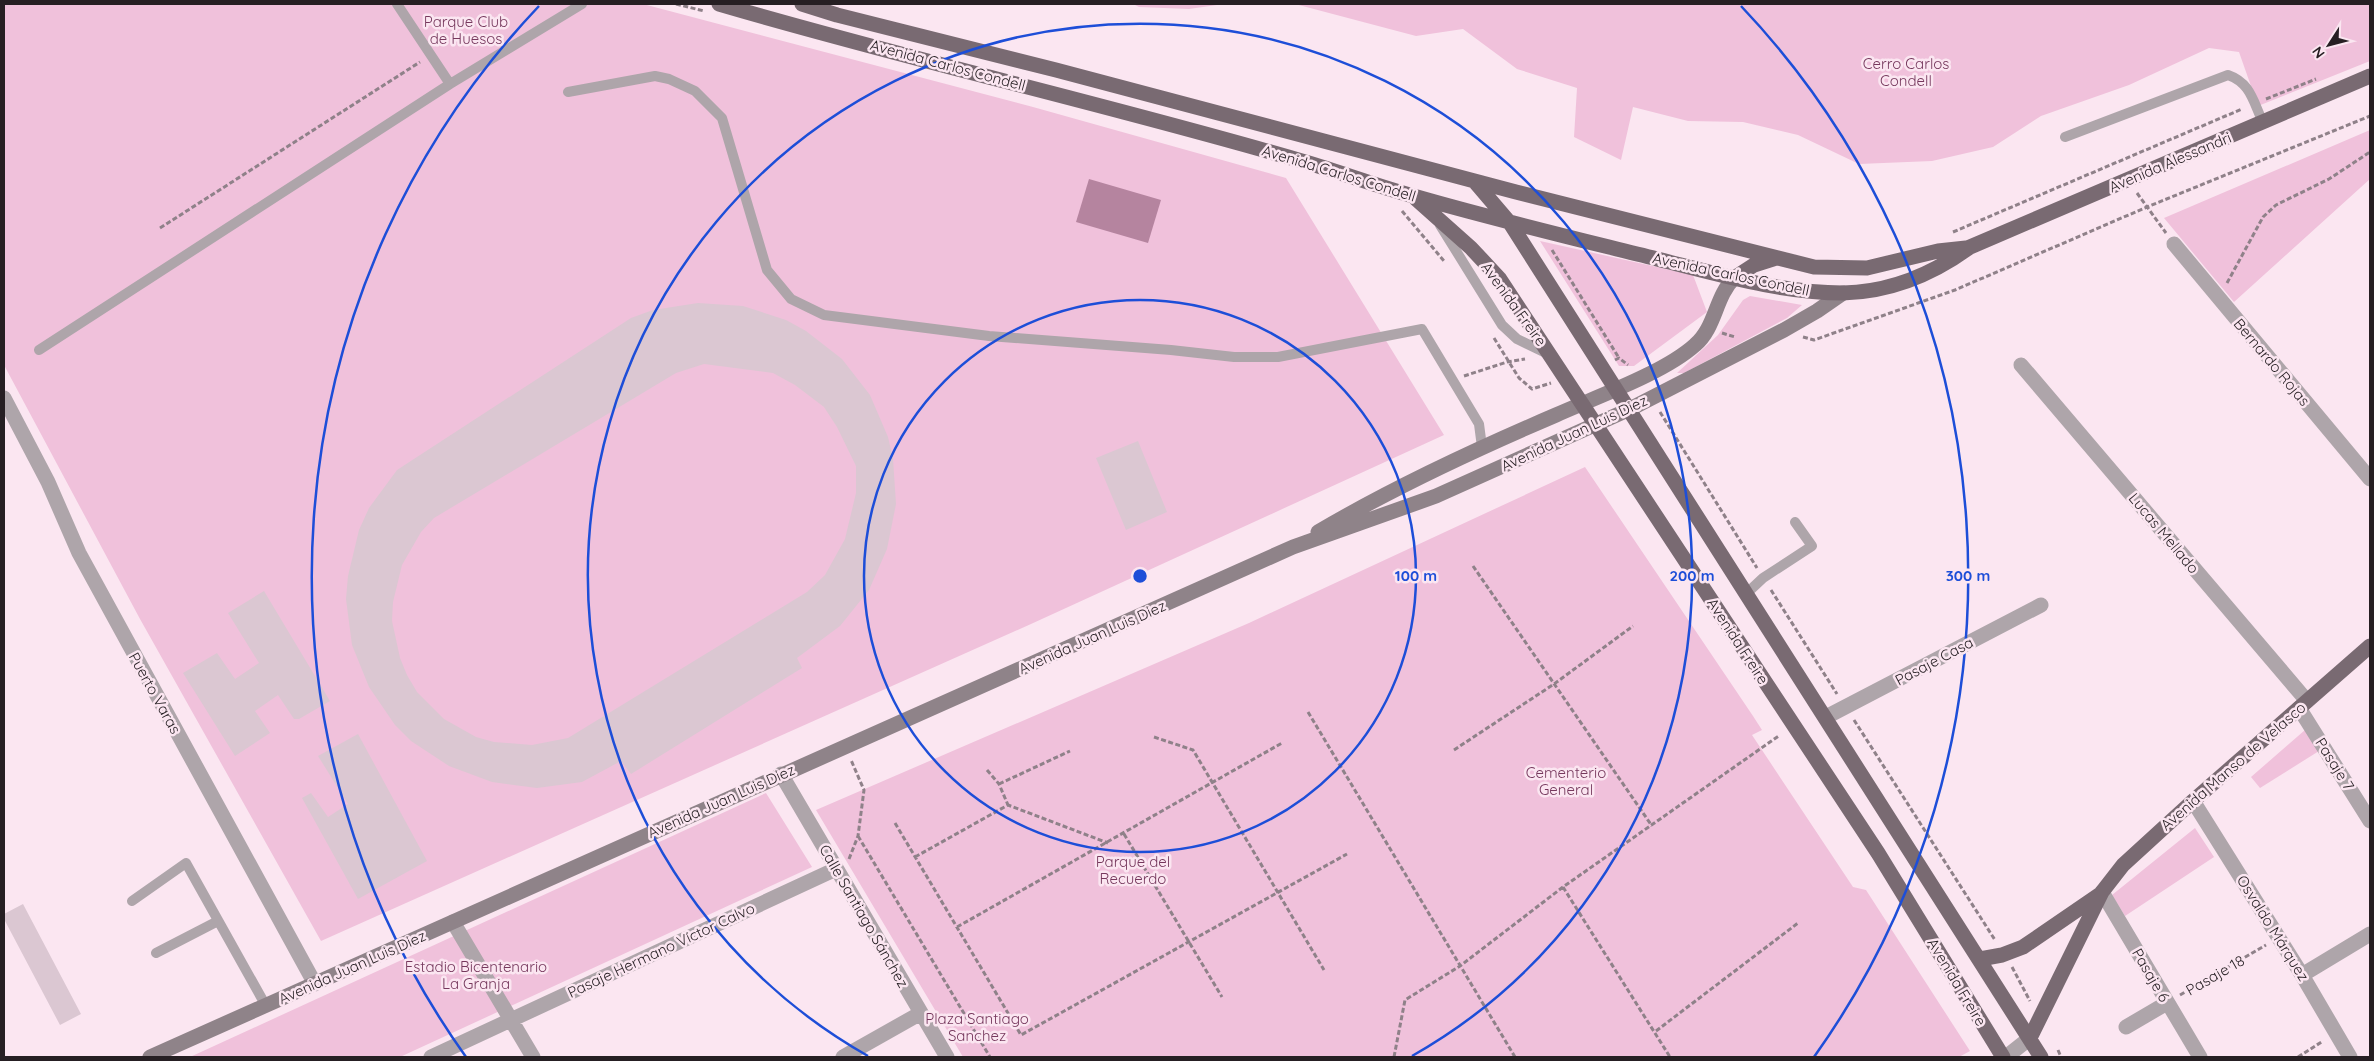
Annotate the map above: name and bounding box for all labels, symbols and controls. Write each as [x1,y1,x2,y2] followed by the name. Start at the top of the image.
[424,12,508,48] park label: Parque Club de Huesos
[2304,20,2354,70] north arrow
[868,35,1028,95] street label: Avenida Carlos Condell
[2308,43,2329,62] text: N
[1863,54,1949,90] park label: Cerro Carlos Condell
[2106,128,2234,196] street label: Avenida Alessandri
[1260,141,1418,205] street label: Avenida Carlos Condell
[1651,248,1811,300] street label: Avenida Carlos Condell
[1477,258,1551,350] street label: Avenida Freire
[2230,314,2314,410] street label: Bernardo Rojas
[1498,391,1650,475] street label: Avenida Juan Luis Diez
[2125,489,2203,577] street label: Lucas Mellado
[1395,566,1437,585] text: 100 m
[1670,566,1715,585] text: 200 m
[1946,566,1990,585] text: 300 m
[1131,567,1149,585] centre of rings
[1703,594,1773,688] street label: Avenida Freire
[1015,596,1169,678] street label: Avenida Juan Luis Diez
[1892,632,1976,690] street label: Pasaje Casa
[125,649,185,737] street label: Puerto Varas
[2156,698,2310,834] street label: Avenida Manso de Velasco
[2311,734,2359,794] street label: Pasaje 7
[644,760,798,842] street label: Avenida Juan Luis Diez
[1526,763,1606,799] park label: Cementerio General
[815,841,913,991] street label: Calle Santiago Sánchez
[1096,852,1170,888] park label: Parque del Recuerdo
[2233,872,2313,984] street label: Osvaldo Márquez
[564,898,758,1002] street label: Pasaje Hermano Víctor Calvo
[275,926,429,1008] street label: Avenida Juan Luis Diez
[1923,935,1991,1029] street label: Avenida Freire
[2128,945,2174,1005] street label: Pasaje 6
[2182,951,2248,999] street label: Pasaje 18
[405,957,547,993] park label: Estadio Bicentenario La Granja
[925,1009,1029,1045] park label: Plaza Santiago Sanchez

